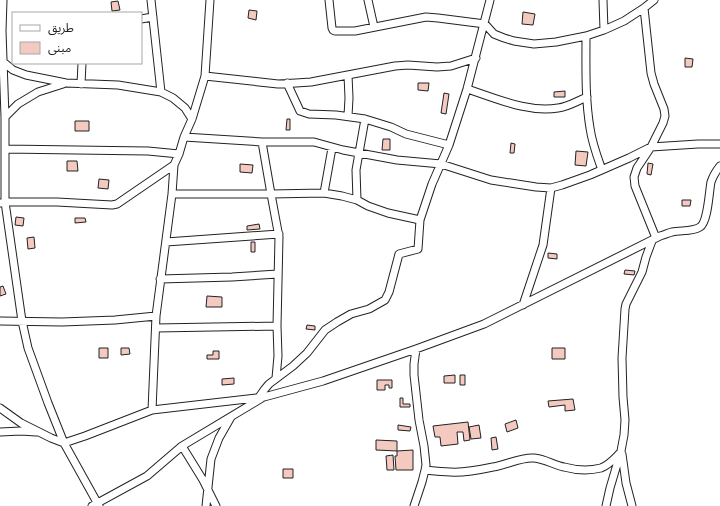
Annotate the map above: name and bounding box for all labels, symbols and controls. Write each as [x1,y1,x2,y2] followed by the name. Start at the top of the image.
[12,12,142,64] legend
[48,20,74,36] text: طريق
[48,40,71,55] text: مبنى

